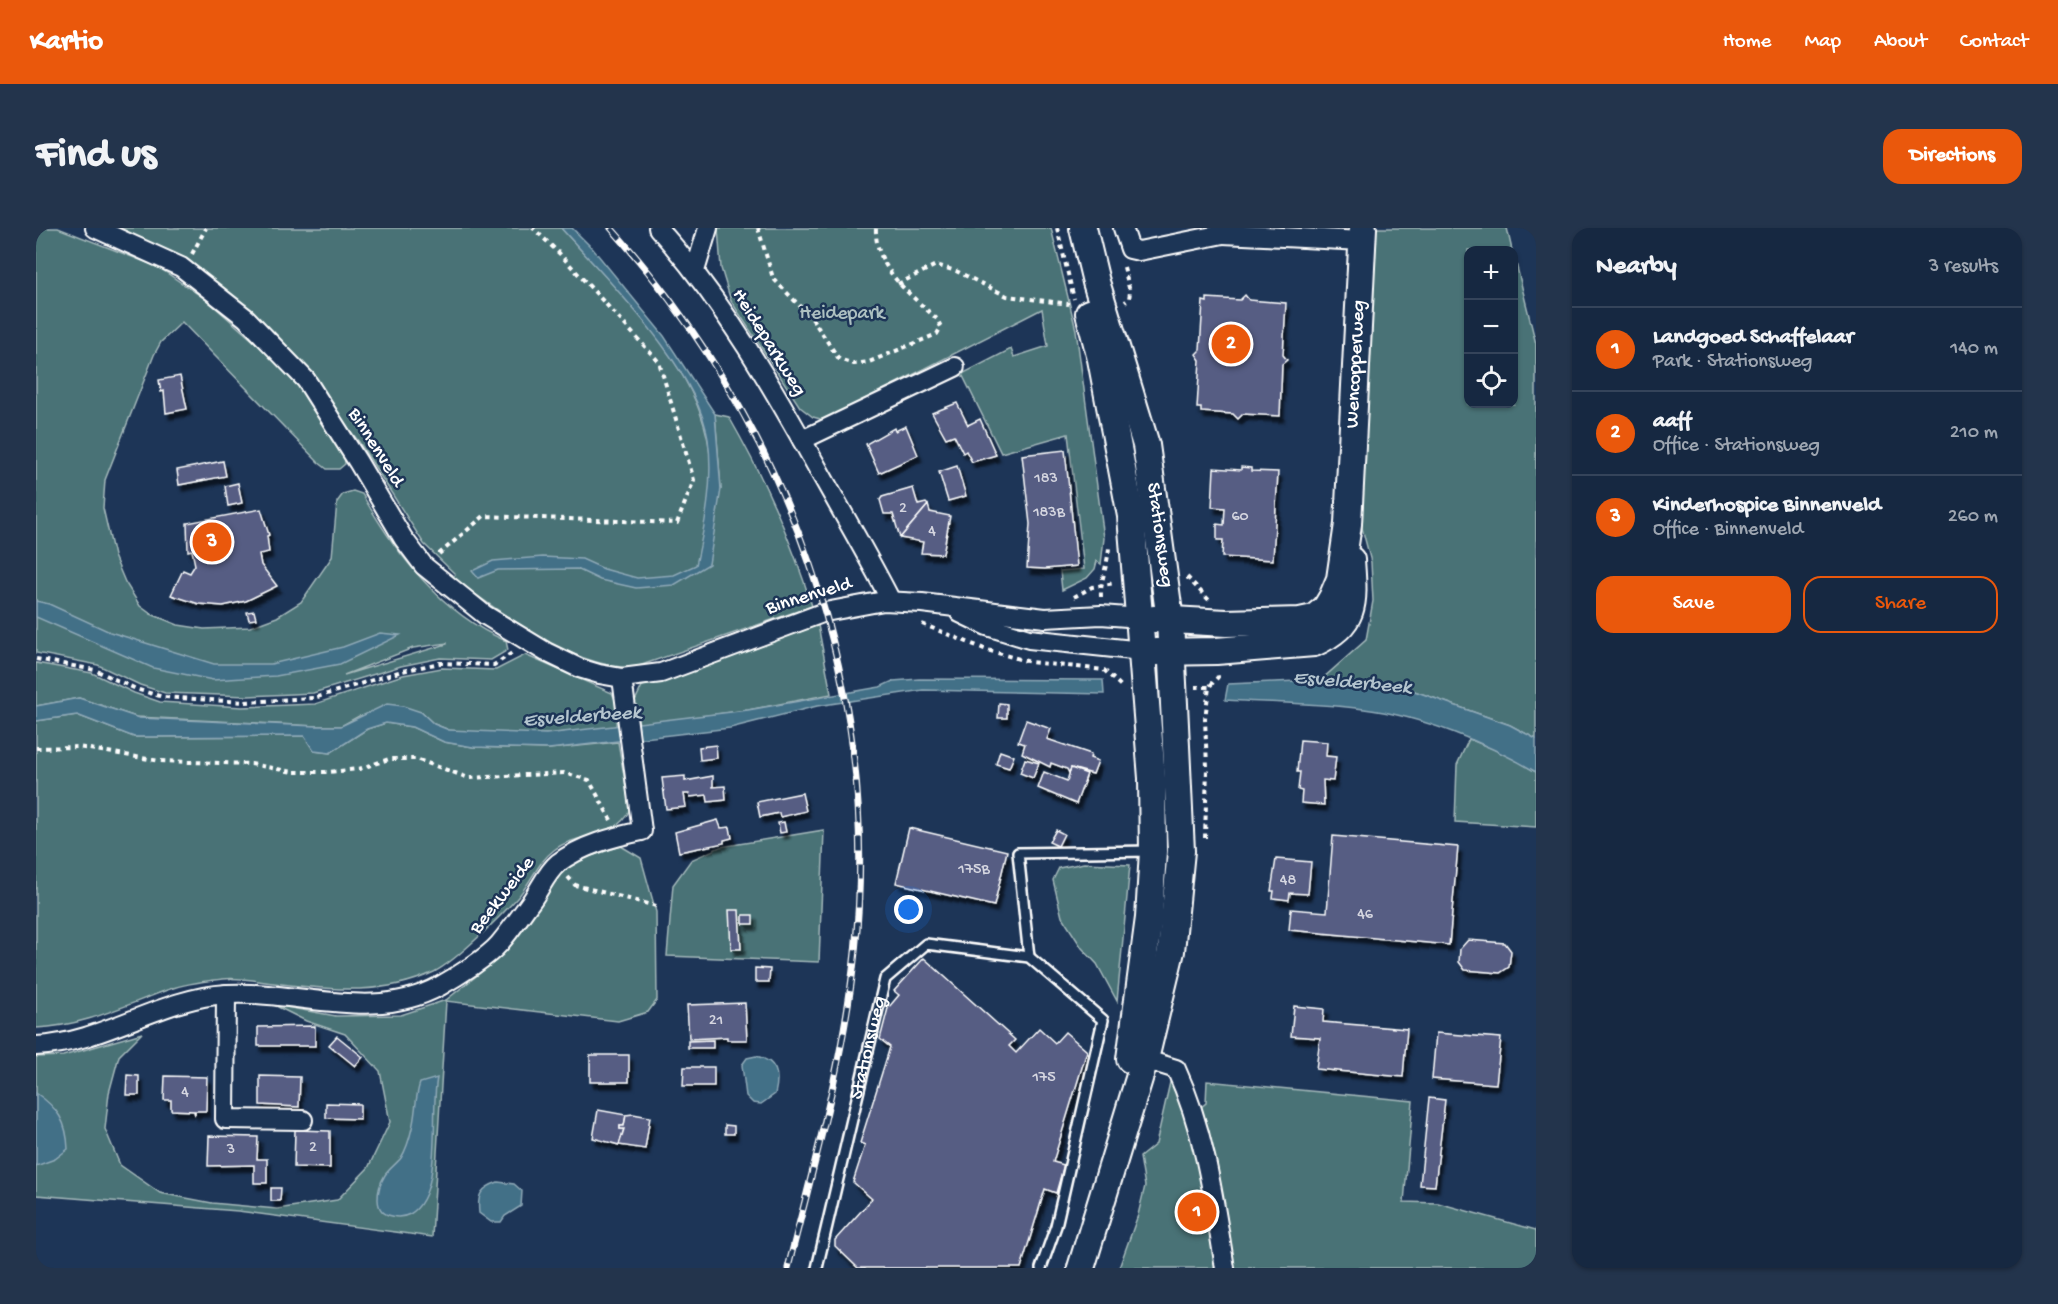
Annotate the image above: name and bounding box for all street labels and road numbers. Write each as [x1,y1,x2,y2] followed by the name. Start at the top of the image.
[726,285,810,401] street label: Heideparkweg
[1341,299,1371,429] street label: Wencopperweg
[341,403,409,494] street label: Binnenveld
[1140,481,1178,589] street label: Stationsweg
[762,572,857,621] street label: Binnenveld
[465,852,541,940] street label: Beekweide
[845,994,892,1102] street label: Stationsweg

